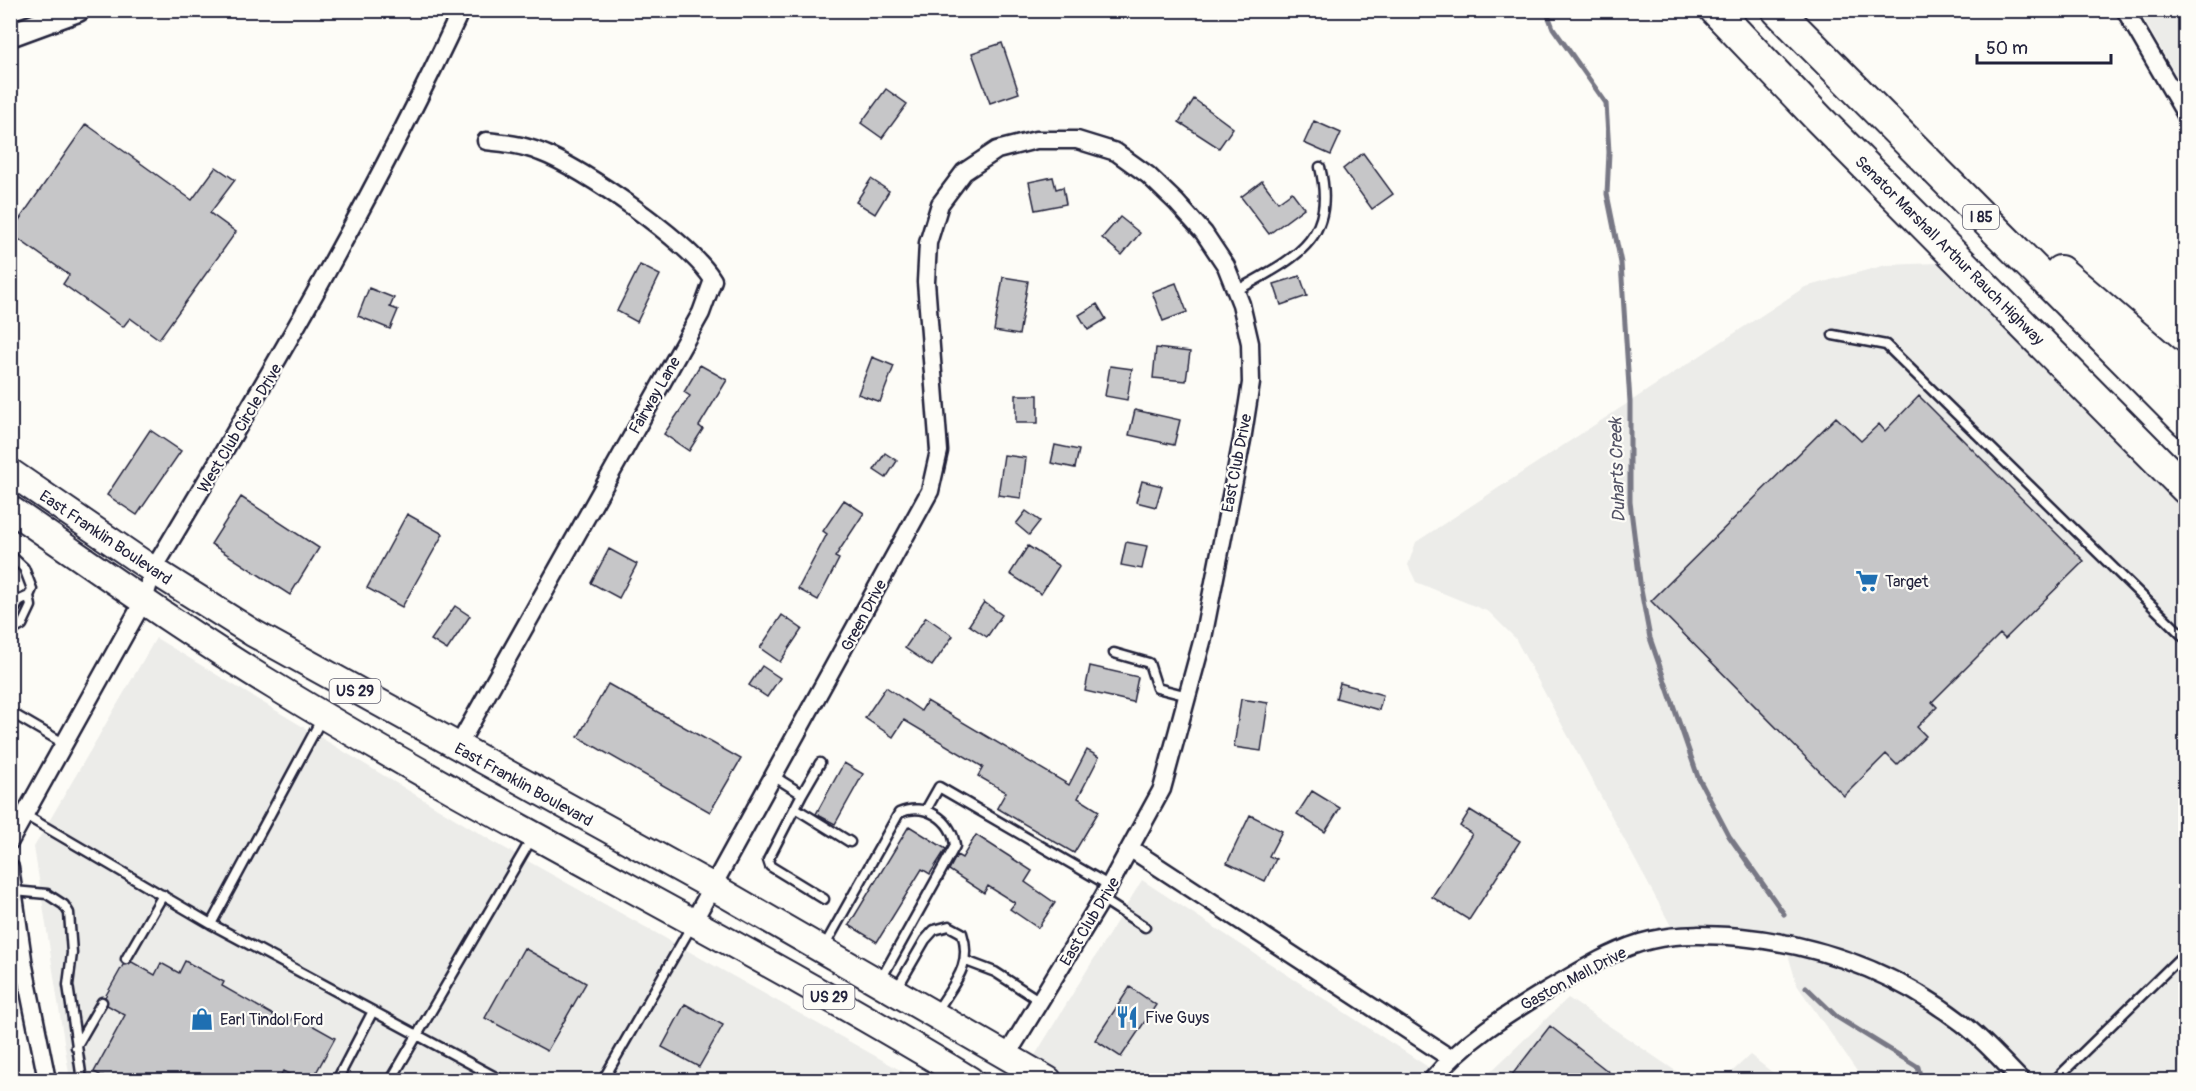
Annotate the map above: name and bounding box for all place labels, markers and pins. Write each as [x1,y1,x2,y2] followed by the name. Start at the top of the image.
[1854,568,1880,594] supermarket icon: Target
[1885,572,1929,592] place label: Target
[1114,1004,1140,1030] restaurant icon: Five Guys
[189,1006,215,1032] shop icon: Earl Tindol Ford
[1145,1008,1209,1028] place label: Five Guys
[220,1010,323,1030] place label: Earl Tindol Ford

